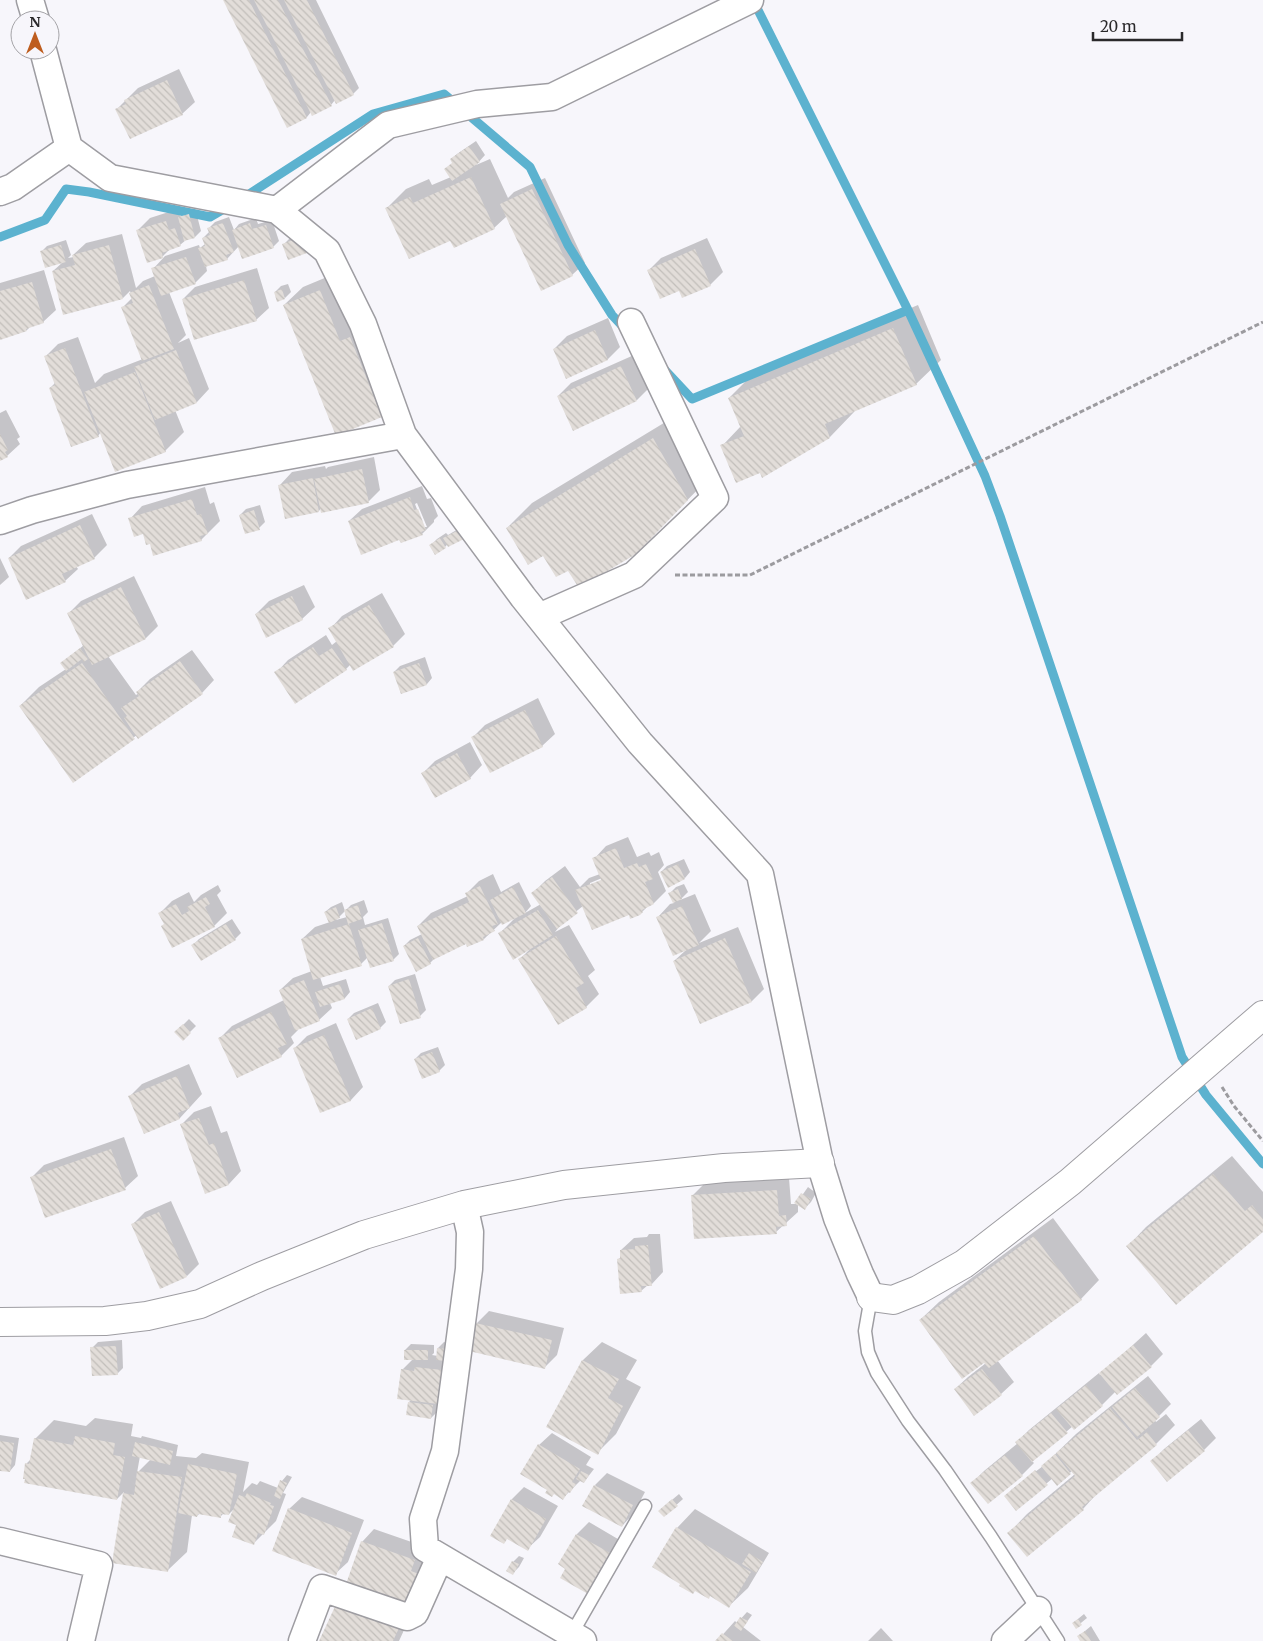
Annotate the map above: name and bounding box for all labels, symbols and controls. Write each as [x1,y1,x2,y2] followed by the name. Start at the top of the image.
[10,10,60,60] north arrow
[1093,10,1182,42] scale bar
[29,13,41,31] text: N
[1100,17,1137,36] text: 20 m

